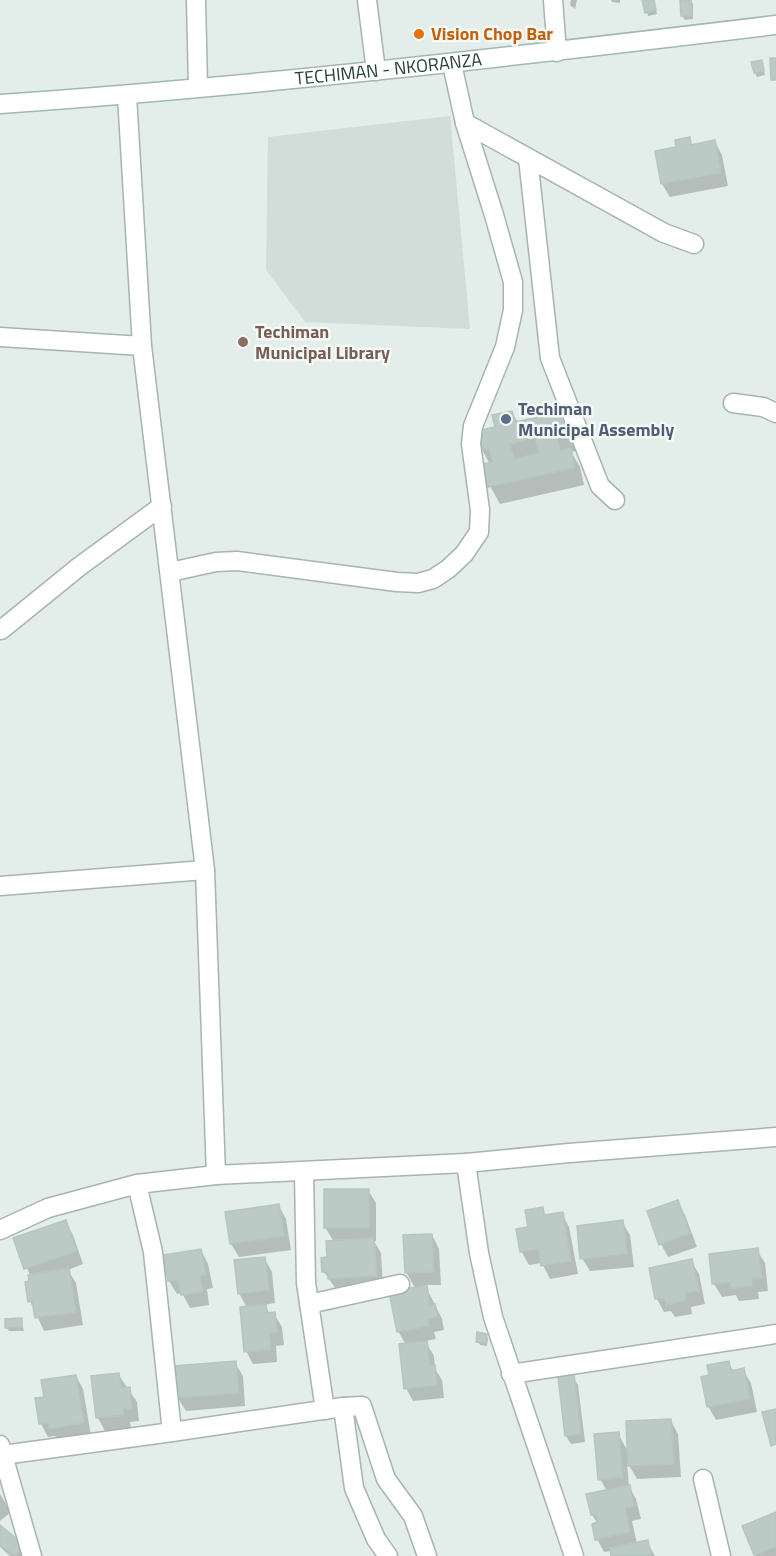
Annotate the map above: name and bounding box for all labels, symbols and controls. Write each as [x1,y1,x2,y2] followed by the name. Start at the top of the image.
[431,20,553,47] place label: Vision Chop Bar
[412,27,426,41] marker: Vision Chop Bar
[294,45,483,92] street label: TECHIMAN - NKORANZA
[255,318,390,366] place label: Techiman Municipal Library
[236,335,250,349] marker: Techiman Municipal Library
[518,395,674,443] place label: Techiman Municipal Assembly
[499,412,513,426] marker: Techiman Municipal Assembly

